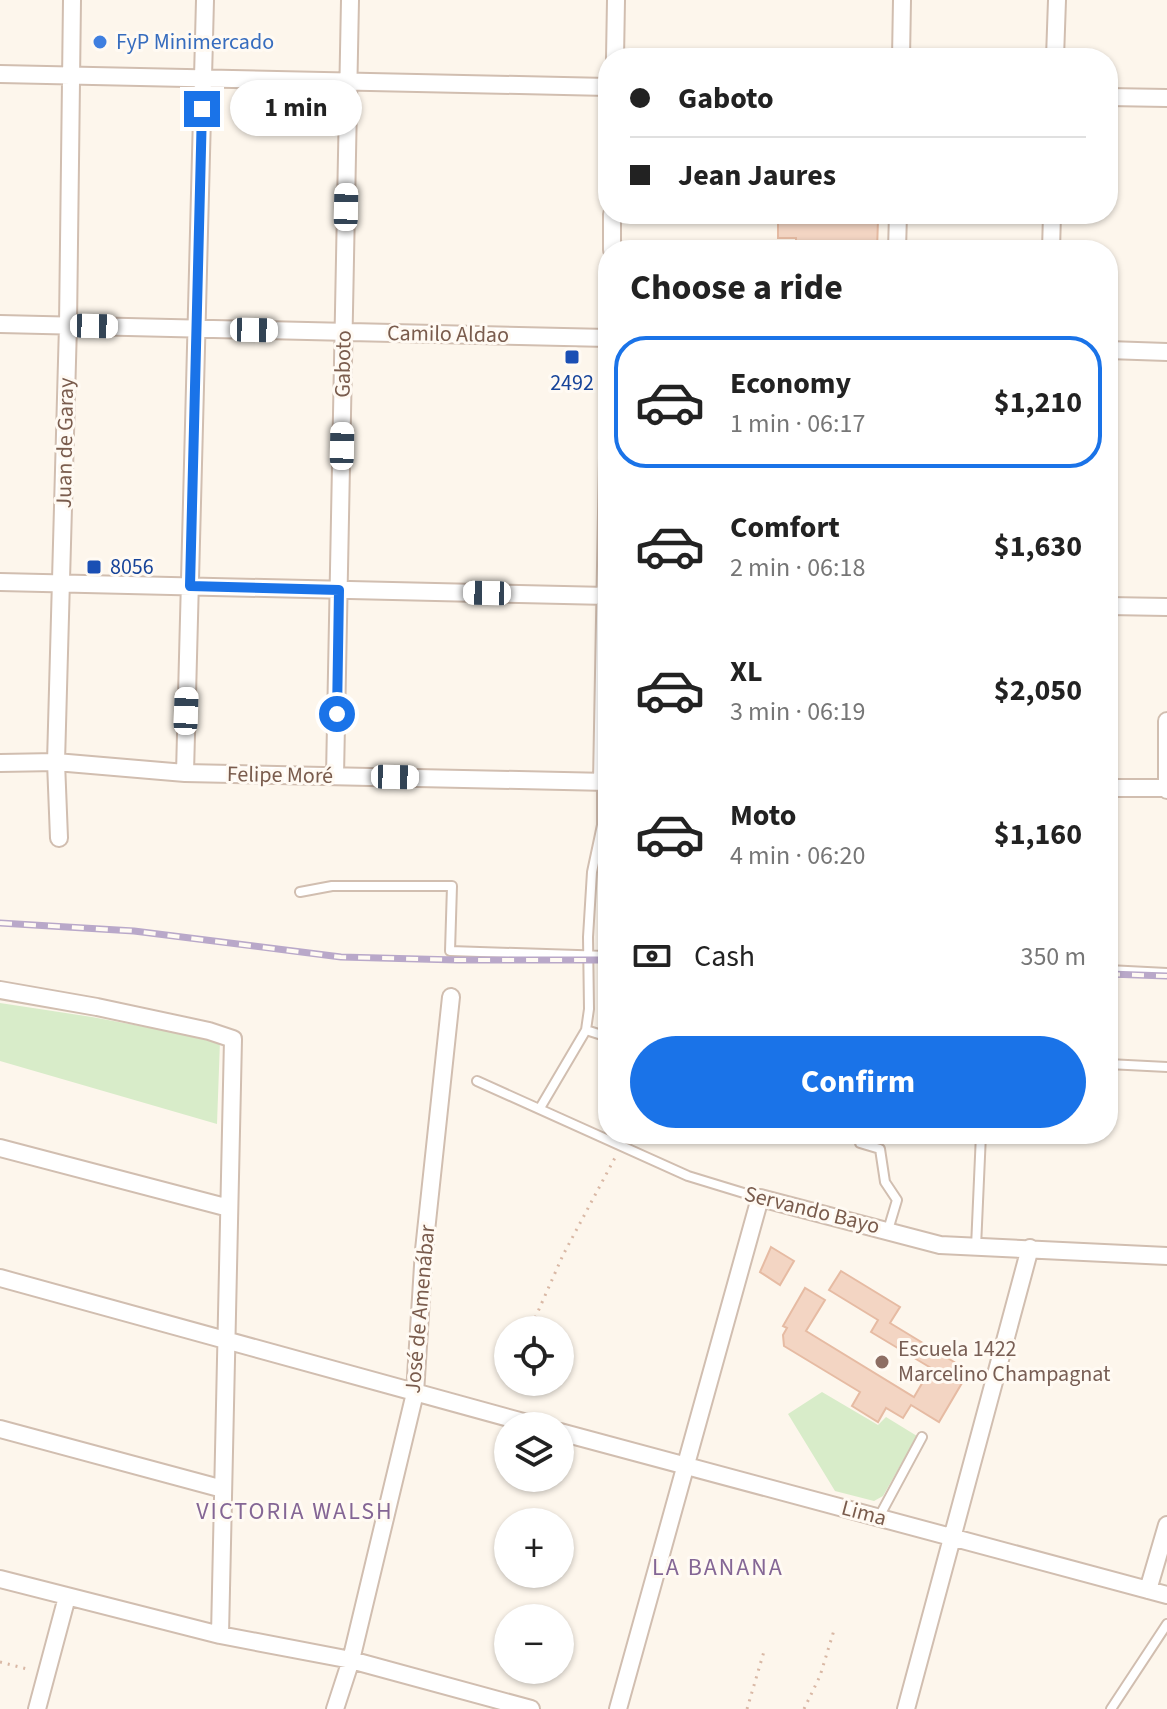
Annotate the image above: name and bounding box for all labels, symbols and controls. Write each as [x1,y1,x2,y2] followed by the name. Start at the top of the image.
[116,26,274,58] place label: FyP Minimercado
[91,33,109,51] marker: FyP Minimercado
[678,77,774,120] text: Gaboto
[230,81,362,137] callout: 1 min
[264,89,328,126] text: 1 min
[184,91,220,127] route end
[678,154,836,197] text: Jean Jaures
[334,183,358,231] car
[630,262,843,313] text: Choose a ride
[70,314,118,338] car
[387,317,509,351] street label: Camilo Aldao
[230,318,278,342] car
[326,330,360,398] street label: Gaboto
[563,348,581,366] marker: 2492
[730,362,851,405] text: Economy
[634,366,706,438] icon: car
[550,367,594,399] place label: 2492
[48,377,82,509] street label: Juan de Garay
[994,381,1082,424] text: $1,210
[730,405,865,442] text: 1 min · 06:17
[330,422,354,470] car
[730,506,840,549] text: Comfort
[634,510,706,582] icon: car
[994,525,1082,568] text: $1,630
[730,549,865,586] text: 2 min · 06:18
[110,551,154,583] place label: 8056
[85,558,103,576] marker: 8056
[463,581,511,605] car
[730,650,763,693] text: XL
[634,654,706,726] icon: car
[994,669,1082,712] text: $2,050
[173,687,199,735] car
[730,693,865,730] text: 3 min · 06:19
[319,696,355,732] route start
[227,758,333,792] street label: Felipe Moré
[371,765,419,789] car
[730,794,796,837] text: Moto
[634,798,706,870] icon: car
[994,813,1082,856] text: $1,160
[730,837,865,874] text: 4 min · 06:20
[630,934,674,978] icon: cash
[694,935,755,978] text: Cash
[1020,938,1086,975] text: 350 m
[630,1036,1086,1128] button: Confirm
[741,1178,883,1242] street label: Servando Bayo
[397,1223,443,1395] street label: José de Amenábar
[494,1316,574,1684] map controls
[494,1316,574,1396] button: locate
[898,1333,1111,1390] place label: Escuela 1422 Marcelino Champagnat
[873,1353,891,1371] marker: Escuela 1422 Marcelino Champagnat
[494,1412,574,1492] button: layers
[838,1492,890,1534] street label: Lima
[196,1494,394,1529] district label: VICTORIA WALSH
[494,1508,574,1588] button: +
[652,1550,784,1585] district label: LA BANANA
[494,1604,574,1684] button: −

